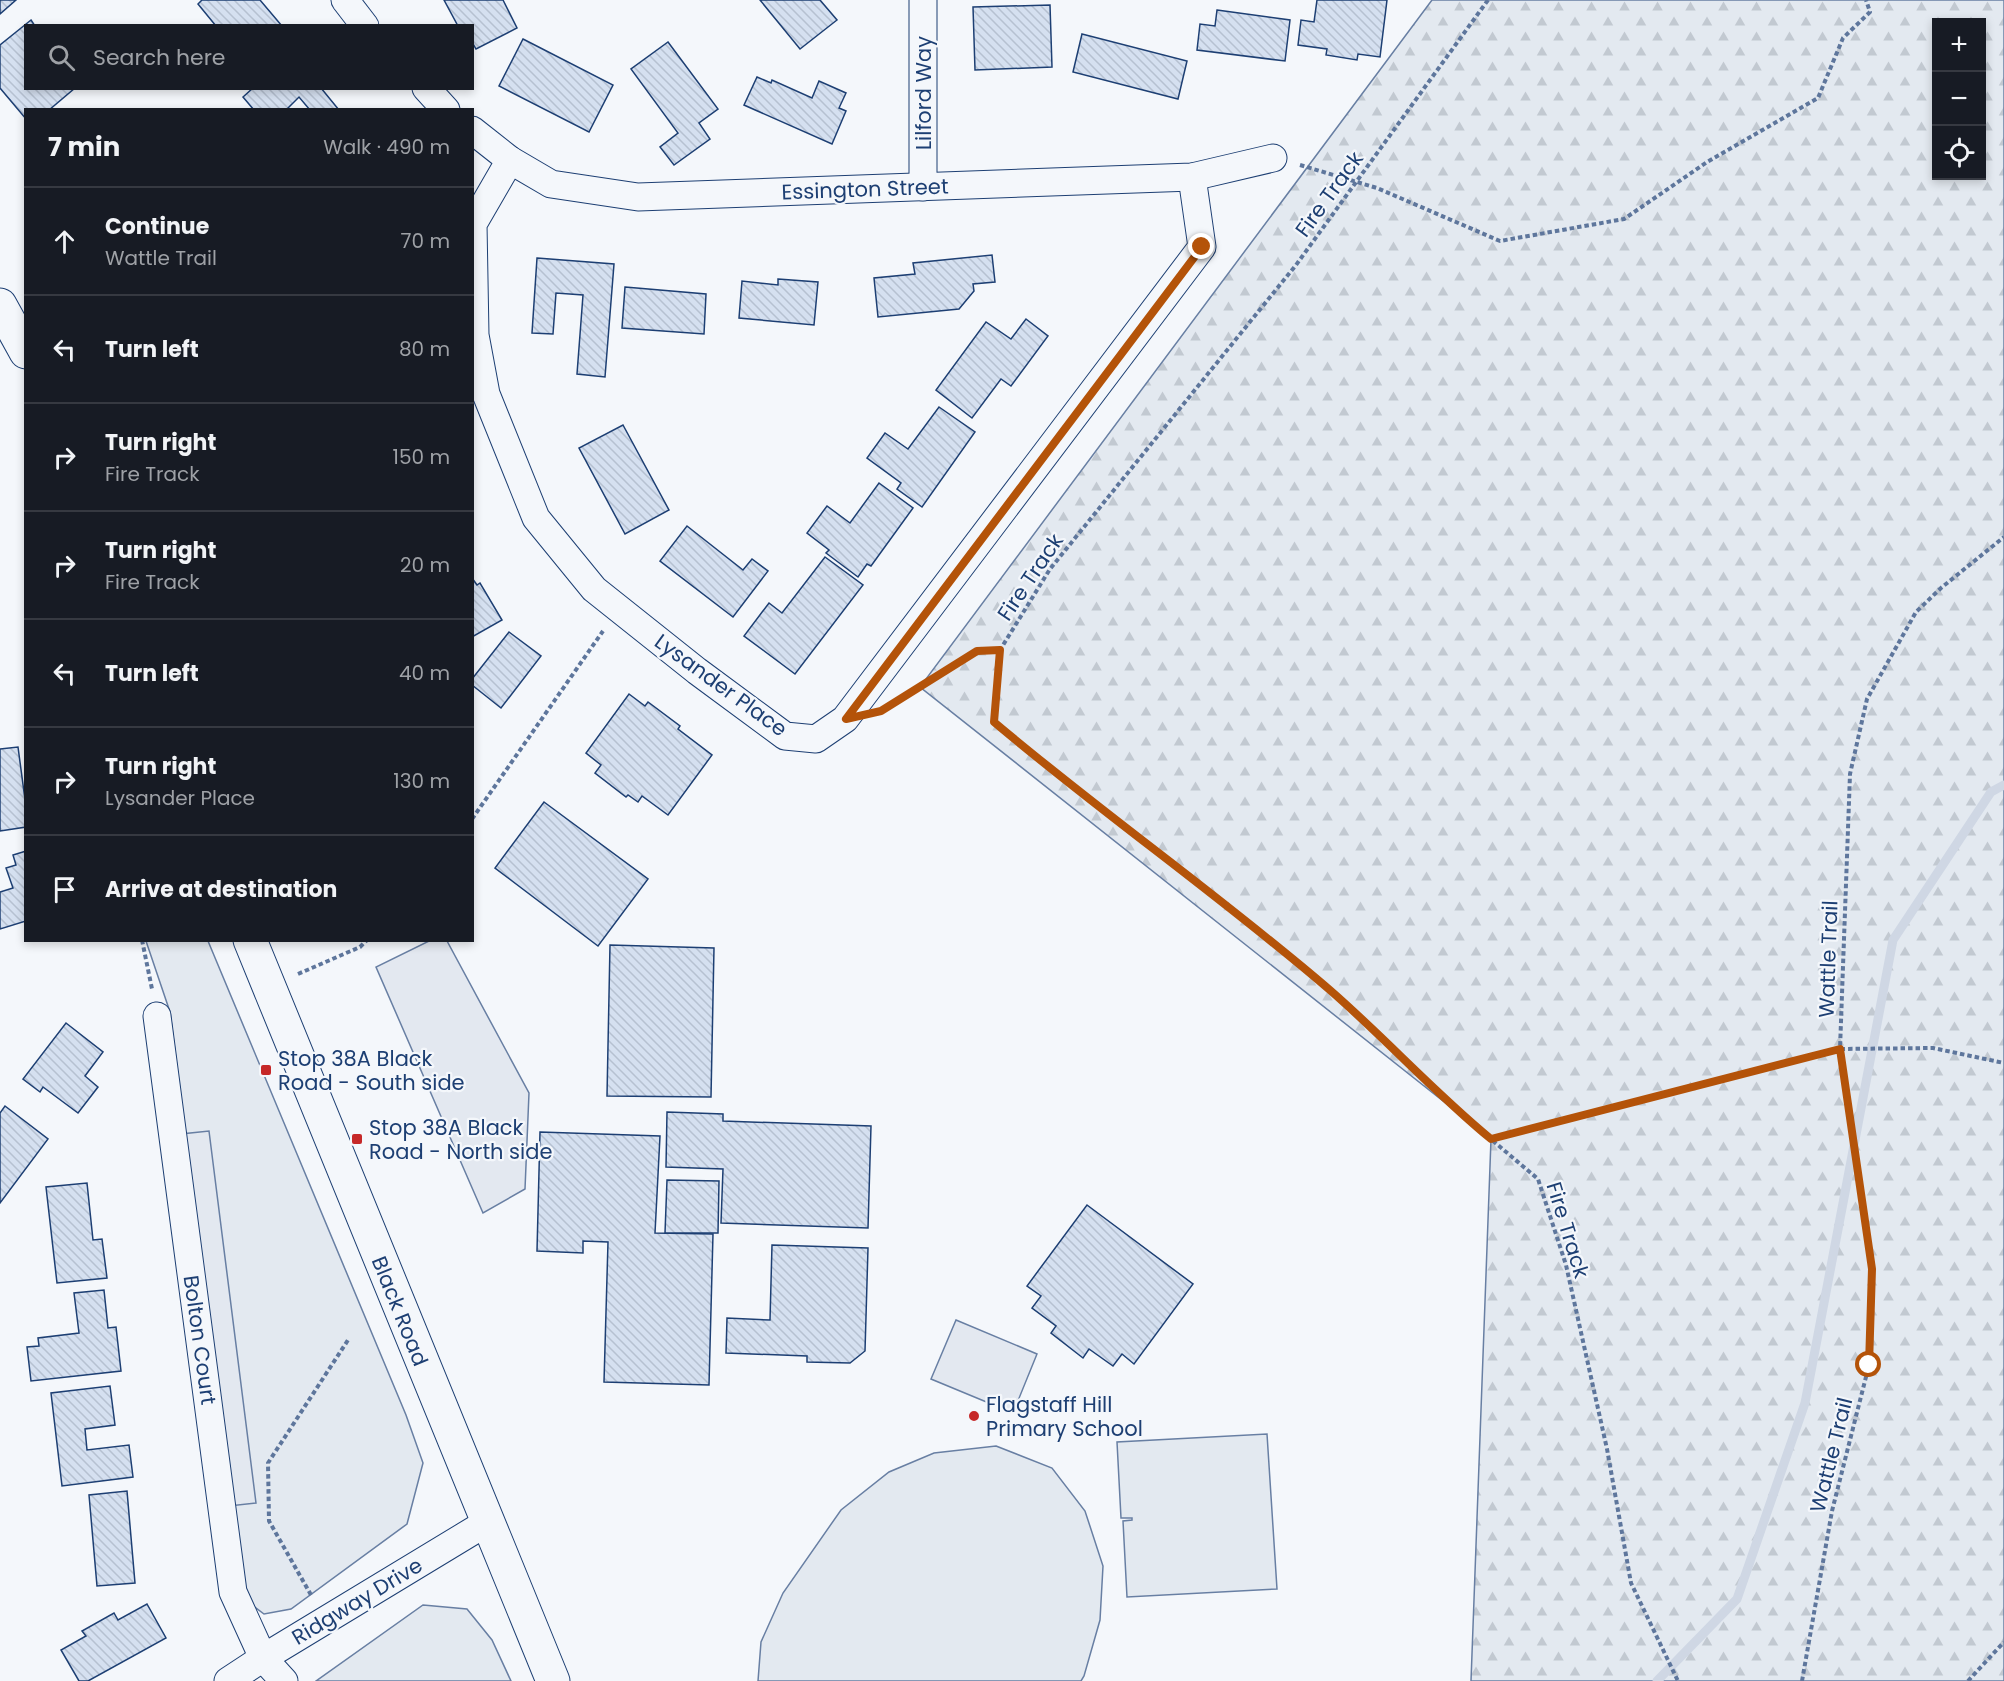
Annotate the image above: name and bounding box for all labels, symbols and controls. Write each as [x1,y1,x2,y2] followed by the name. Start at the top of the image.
[1932,18,1986,180] map controls
[1932,18,1986,72] button: +
[24,24,474,90] search box
[909,36,938,150] street label: Lilford Way
[45,41,78,74] icon: search
[93,42,226,73] text: Search here
[1932,72,1986,126] button: −
[1932,126,1986,180] button: locate
[48,129,120,165] text: 7 min
[323,133,450,161] text: Walk · 490 m
[1288,145,1370,243] street label: Fire Track
[781,172,949,206] street label: Essington Street
[105,211,209,242] text: Continue
[48,225,81,258] icon: ahead
[401,227,450,255] text: 70 m
[1188,233,1214,259] route end
[105,244,217,272] text: Wattle Trail
[48,333,81,366] icon: left
[105,334,199,365] text: Turn left
[399,335,450,363] text: 80 m
[105,427,216,458] text: Turn right
[48,441,81,474] icon: right
[393,443,450,471] text: 150 m
[105,460,199,488] text: Fire Track
[990,528,1070,626] street label: Fire Track
[105,535,216,566] text: Turn right
[48,549,81,582] icon: right
[400,551,450,579] text: 20 m
[105,568,199,596] text: Fire Track
[649,627,793,743] street label: Lysander Place
[48,657,81,690] icon: left
[105,658,199,689] text: Turn left
[399,659,450,687] text: 40 m
[105,751,216,782] text: Turn right
[48,765,81,798] icon: right
[393,767,450,795] text: 130 m
[105,784,255,812] text: Lysander Place
[48,873,81,906] icon: arrive
[105,874,337,905] text: Arrive at destination
[1811,900,1845,1018] street label: Wattle Trail
[278,1044,465,1097] place label: Stop 38A Black Road - South side
[259,1063,273,1077] marker: Stop 38A Black Road - South side
[369,1113,552,1166] place label: Stop 38A Black Road - North side
[350,1132,364,1146] marker: Stop 38A Black Road - North side
[1540,1178,1596,1282] street label: Fire Track
[365,1252,435,1370] street label: Black Road
[177,1274,223,1406] street label: Bolton Court
[1855,1351,1881,1377] route start
[986,1390,1143,1443] place label: Flagstaff Hill Primary School
[1803,1394,1859,1516] street label: Wattle Trail
[967,1409,981,1423] marker: Flagstaff Hill Primary School
[286,1551,428,1651] street label: Ridgway Drive

